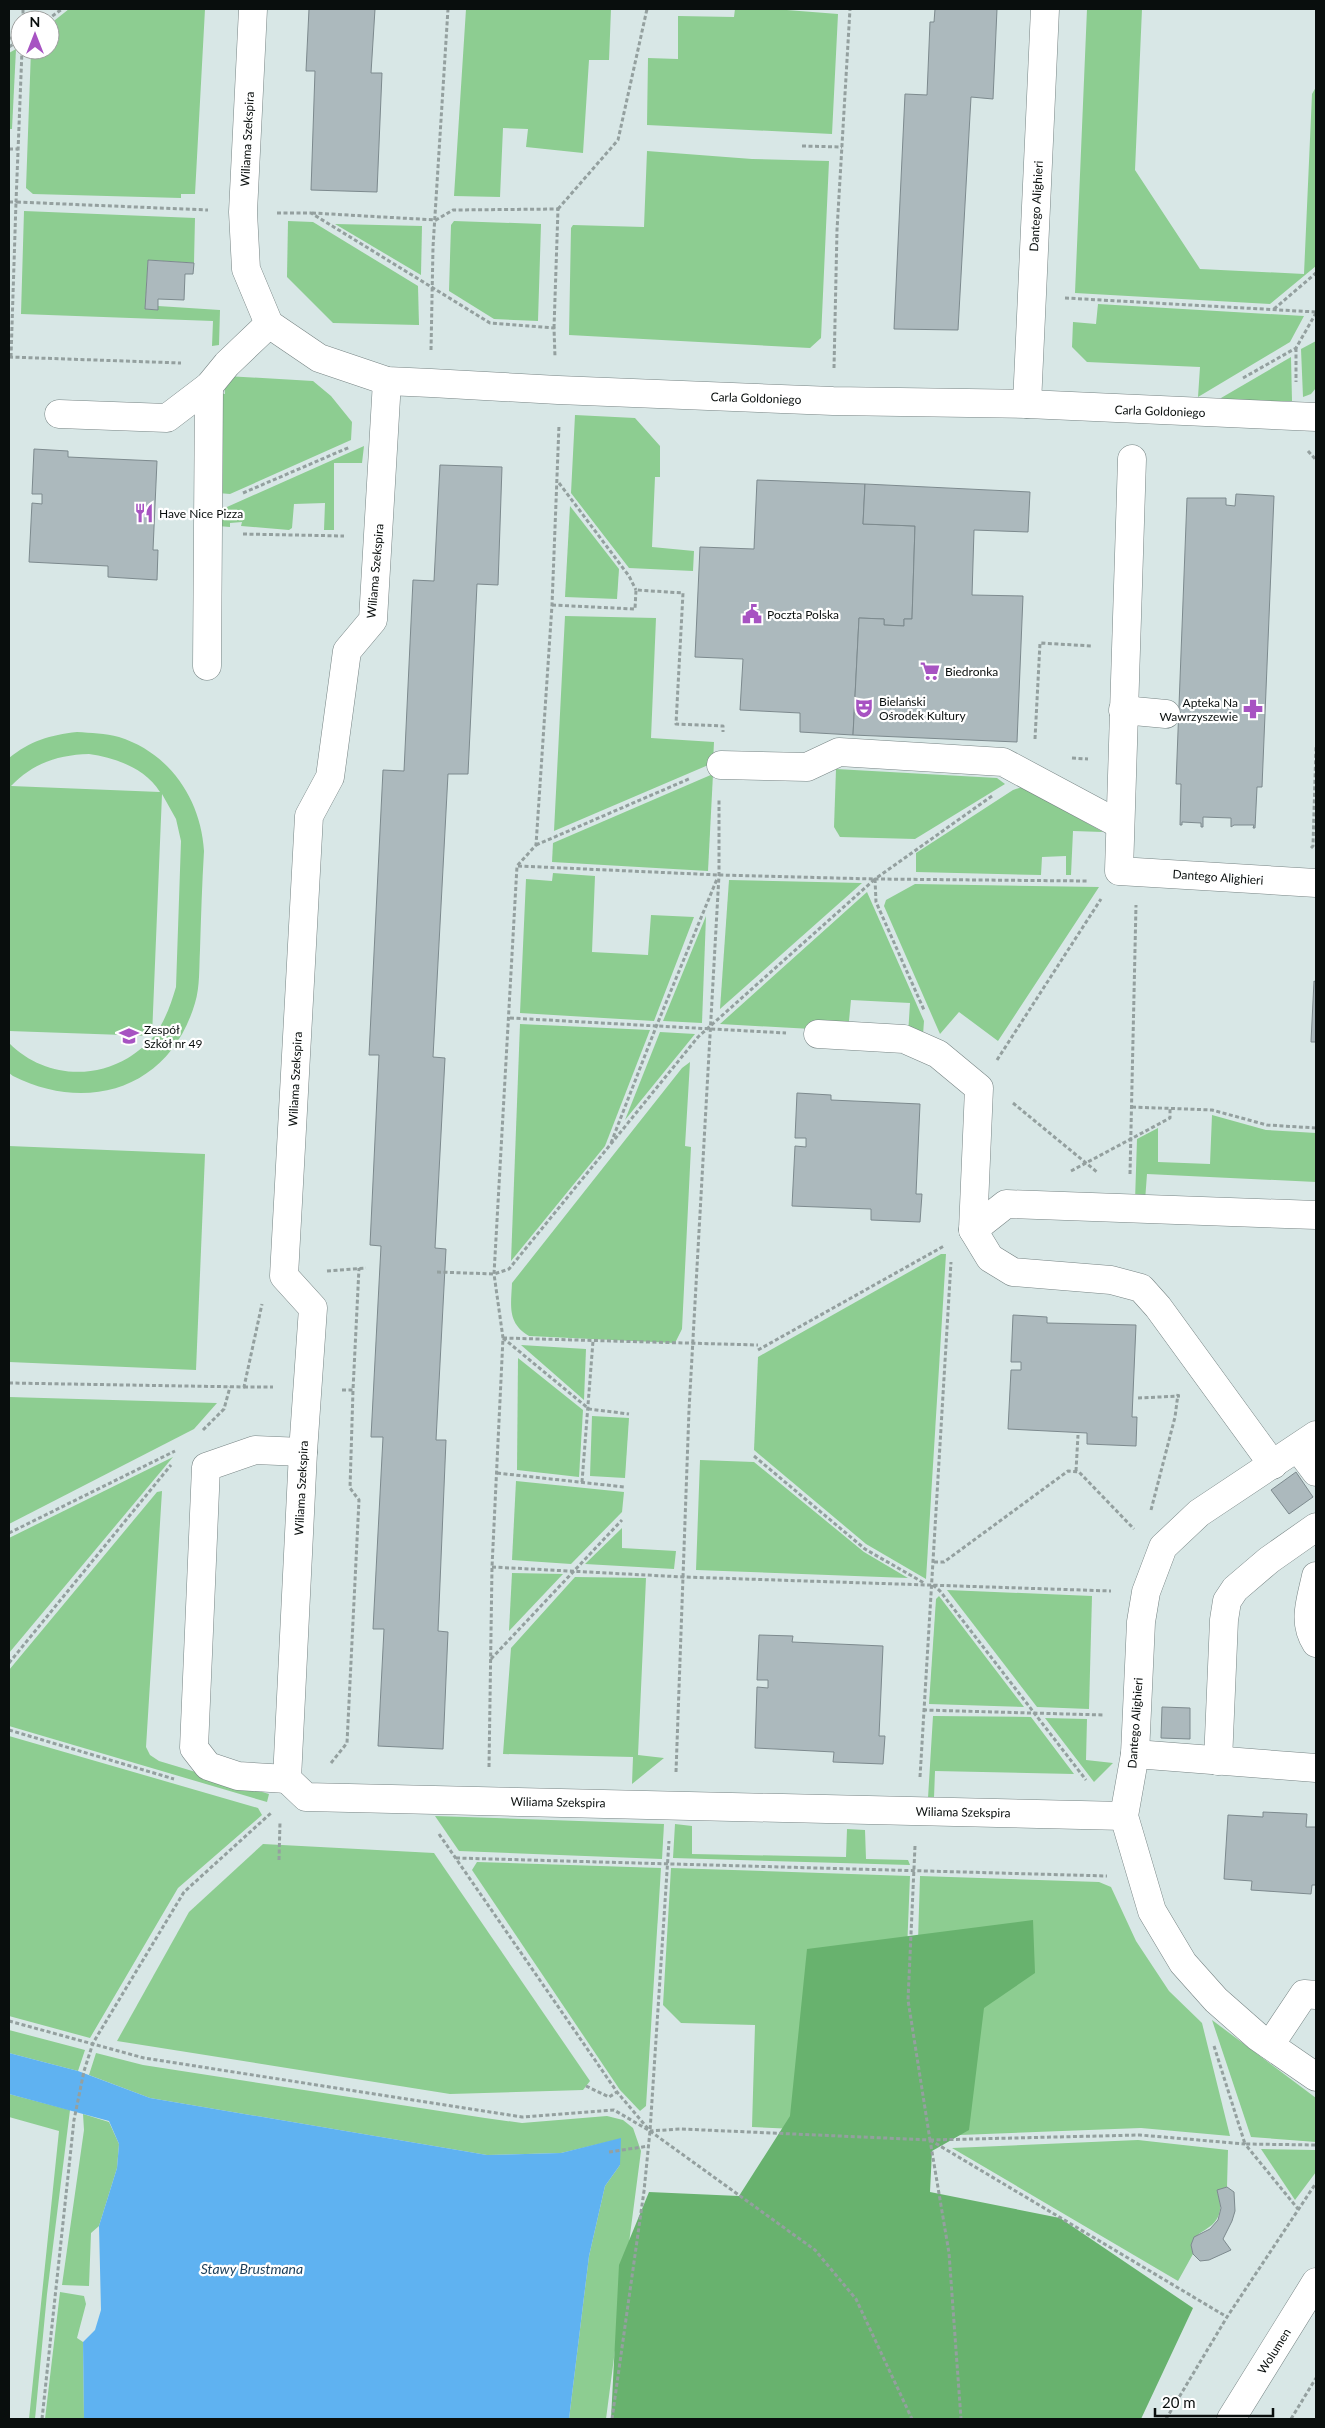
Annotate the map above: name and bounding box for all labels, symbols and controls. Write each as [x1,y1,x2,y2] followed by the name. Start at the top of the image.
[10,10,60,60] north arrow
[30,13,40,30] text: N
[237,91,257,187] street label: Wiliama Szekspira
[1026,160,1046,252] street label: Dantego Alighieri
[710,389,802,407] street label: Carla Goldoniego
[1114,402,1206,420] street label: Carla Goldoniego
[133,502,155,524] restaurant icon: Have Nice Pizza
[159,506,243,521] place label: Have Nice Pizza
[363,523,387,619] street label: Wiliama Szekspira
[741,603,763,625] public building icon: Poczta Polska
[767,607,839,622] place label: Poczta Polska
[919,660,941,682] supermarket icon: Biedronka
[945,664,998,679] place label: Biedronka
[879,694,966,723] place label: Bielański Ośrodek Kultury
[1160,695,1238,724] place label: Apteka Na Wawrzyszewie
[853,697,875,719] theatre icon: Bielański Ośrodek Kultury
[1242,698,1264,720] pharmacy icon: Apteka Na Wawrzyszewie
[1172,866,1264,888] street label: Dantego Alighieri
[144,1022,202,1051] place label: Zespół Szkół nr 49
[118,1025,140,1047] school or university icon: Zespół Szkół nr 49
[285,1031,305,1127] street label: Wiliama Szekspira
[291,1440,311,1536] street label: Wiliama Szekspira
[1124,1677,1146,1769] street label: Dantego Alighieri
[510,1794,606,1810] street label: Wiliama Szekspira
[915,1804,1011,1820] street label: Wiliama Szekspira
[201,2260,303,2277] water label: Stawy Brustmana
[1254,2325,1294,2377] street label: Wolumen
[1155,2386,1272,2418] scale bar
[1162,2393,1196,2411] text: 20 m

